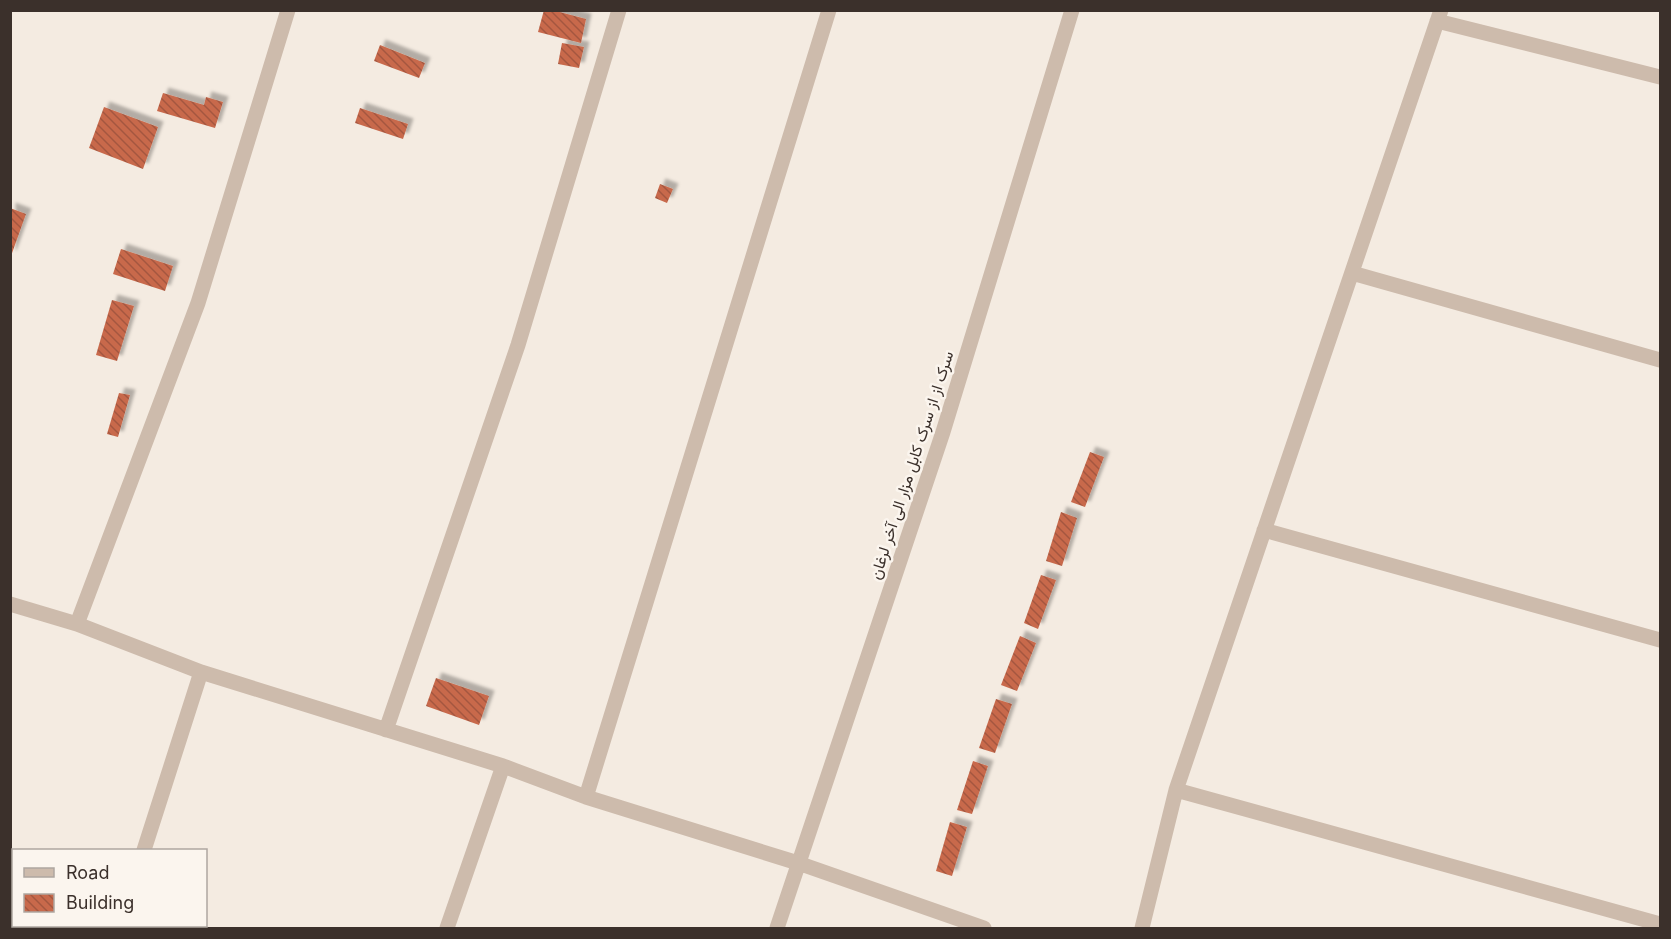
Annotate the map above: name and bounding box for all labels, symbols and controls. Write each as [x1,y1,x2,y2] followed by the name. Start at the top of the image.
[865,348,958,582] street label: سرک از از سرک کابل مزار الی آخر لرغان
[12,849,207,927] legend
[66,862,109,883] text: Road
[66,892,134,913] text: Building

